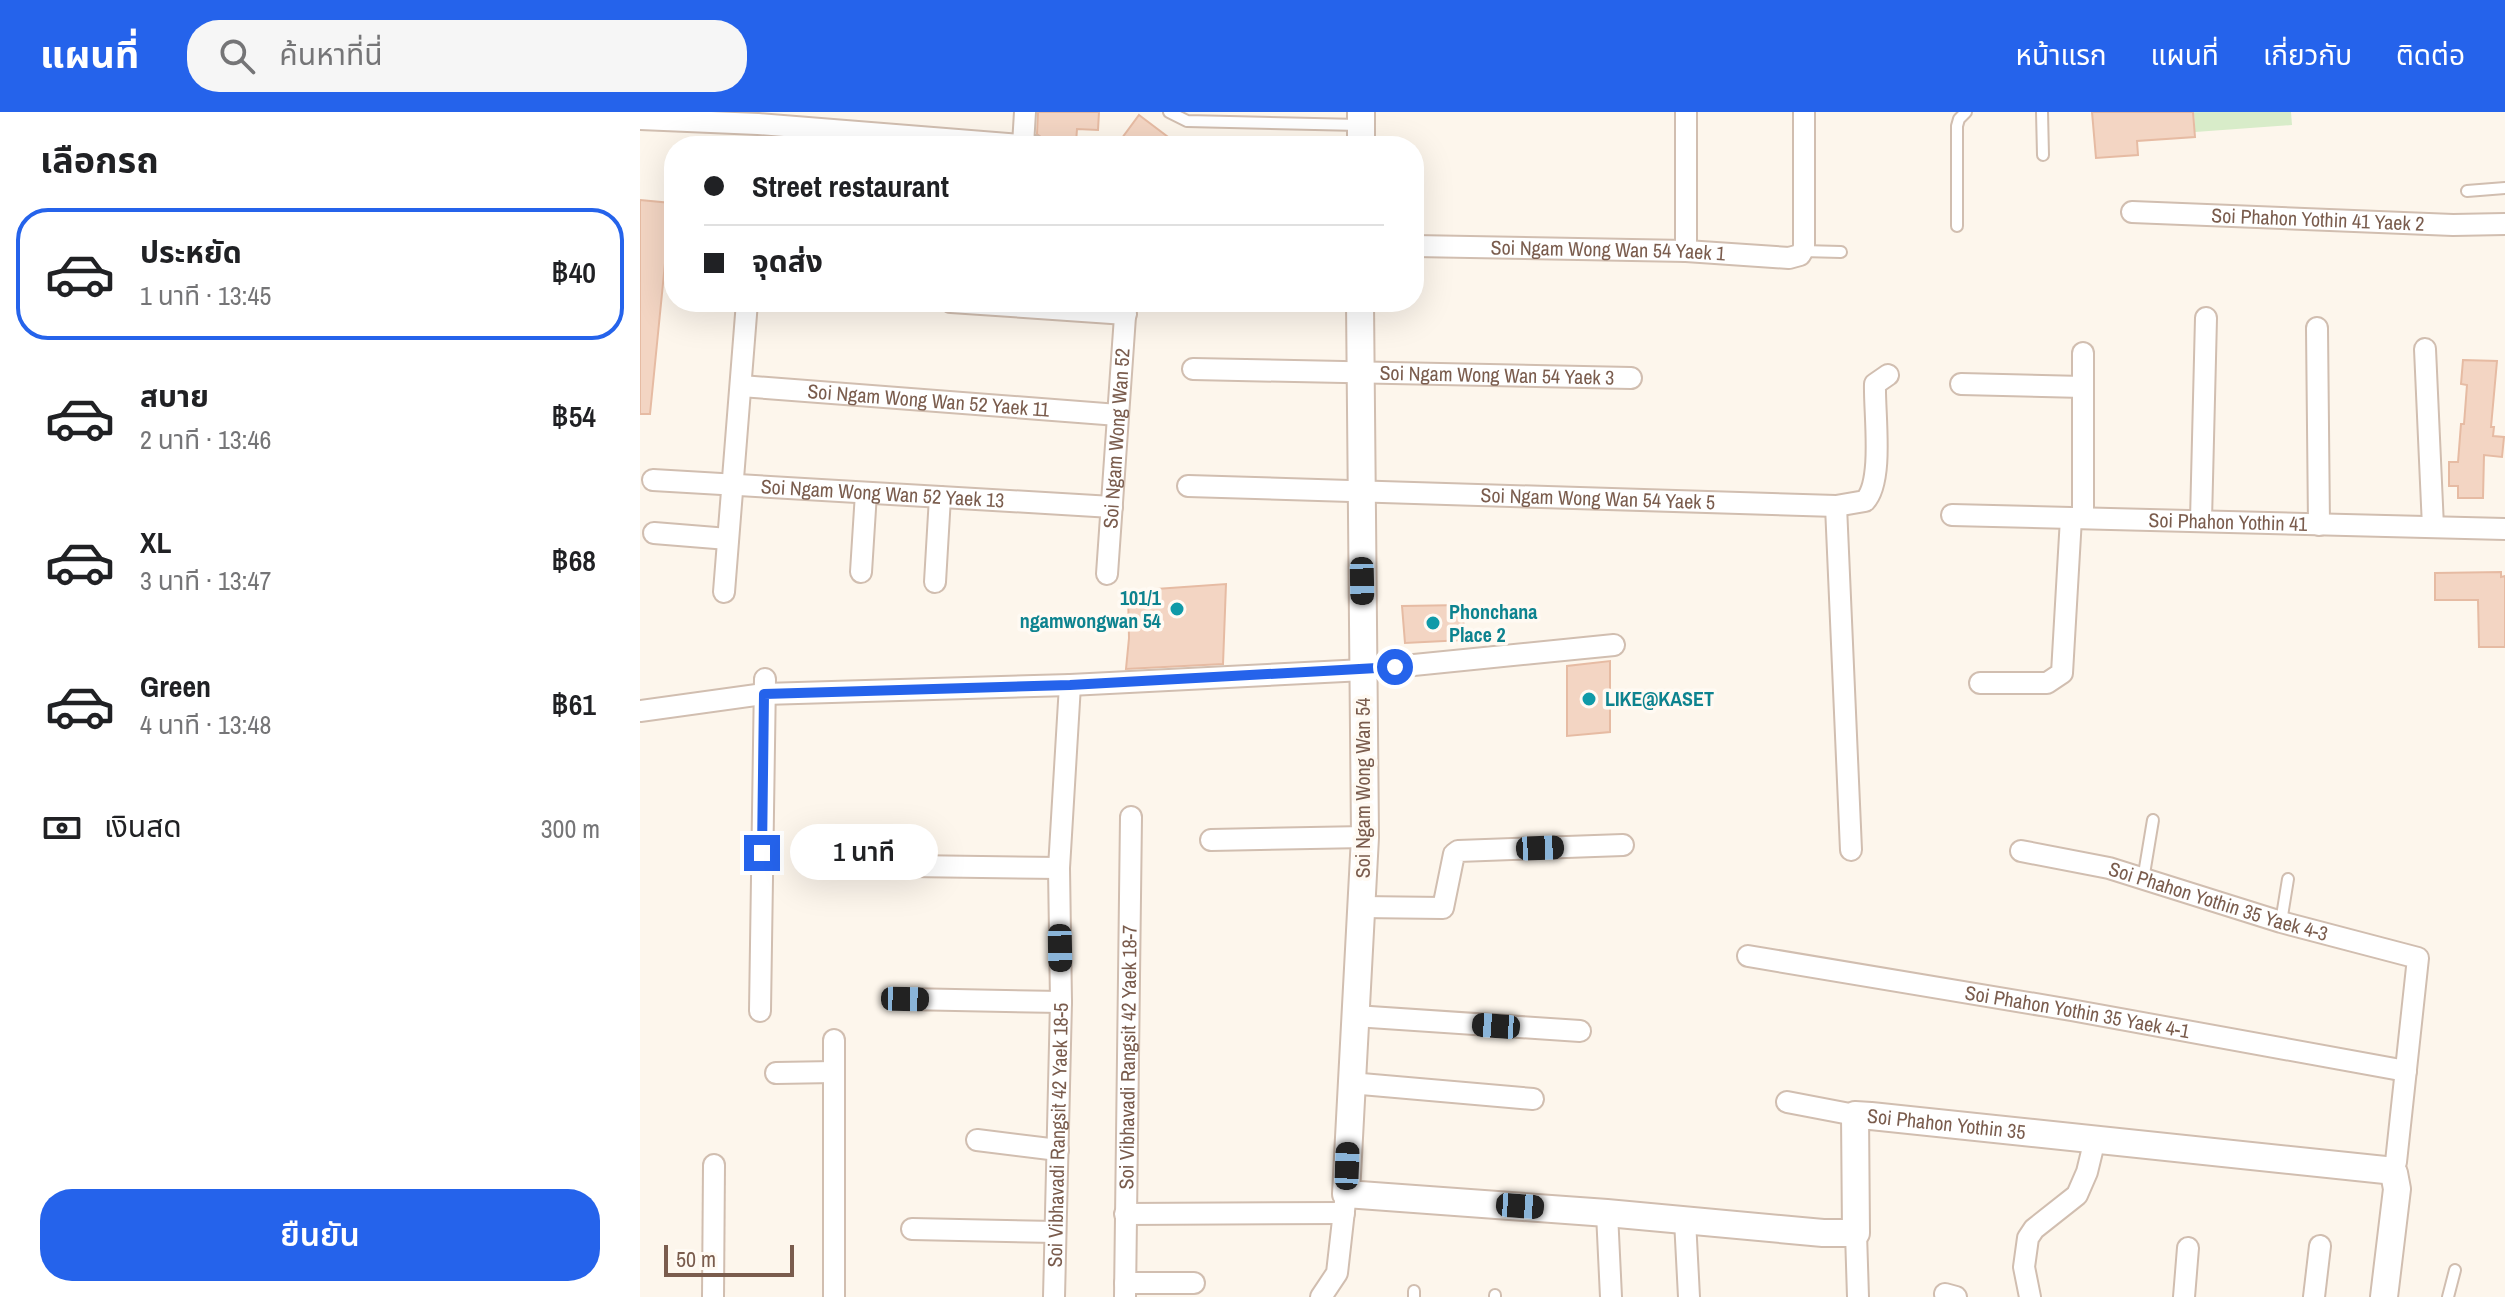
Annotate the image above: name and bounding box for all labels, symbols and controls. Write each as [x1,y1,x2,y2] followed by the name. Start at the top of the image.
[187,20,747,92] search box
[40,29,139,80] text: แผนที่
[215,34,259,78] icon: search
[279,34,383,74] text: ค้นหาที่นี่
[2016,36,2107,74] text: หน้าแรก
[2151,36,2219,74] text: แผนที่
[2263,36,2352,74] text: เกี่ยวกับ
[2396,36,2465,74] text: ติดต่อ
[40,136,159,184] text: เลือกรถ
[752,166,949,206] text: Street restaurant
[2211,201,2425,237] street label: Soi Phahon Yothin 41 Yaek 2
[140,232,242,272] text: ประหยัด
[1490,233,1726,267] street label: Soi Ngam Wong Wan 54 Yaek 1
[44,238,116,310] icon: car
[752,241,823,281] text: จุดส่ง
[551,252,596,292] text: ฿40
[140,278,271,313] text: 1 นาที · 13:45
[1096,347,1136,529] street label: Soi Ngam Wong Wan 52
[1379,359,1615,391] street label: Soi Ngam Wong Wan 54 Yaek 3
[140,376,209,416] text: สบาย
[806,377,1051,423] street label: Soi Ngam Wong Wan 52 Yaek 11
[44,382,116,454] icon: car
[551,396,596,436] text: ฿54
[140,422,271,457] text: 2 นาที · 13:46
[760,472,1005,514] street label: Soi Ngam Wong Wan 52 Yaek 13
[1480,481,1716,515] street label: Soi Ngam Wong Wan 54 Yaek 5
[2148,506,2308,537] street label: Soi Phahon Yothin 41
[140,522,171,562] text: XL
[44,526,116,598] icon: car
[551,540,596,580] text: ฿68
[1350,557,1374,605] car
[140,563,271,598] text: 3 นาที · 13:47
[1020,584,1162,634] place label: 101/1 ngamwongwan 54
[1449,598,1537,648] place label: Phonchana Place 2
[1168,600,1186,618] marker: 101/1 ngamwongwan 54
[1424,614,1442,632] marker: Phonchana Place 2
[1377,649,1413,685] route start
[140,666,211,706] text: Green
[44,670,116,742] icon: car
[551,684,596,724] text: ฿61
[1605,685,1714,712] place label: LIKE@KASET
[1580,690,1598,708] marker: LIKE@KASET
[1349,698,1376,878] street label: Soi Ngam Wong Wan 54
[140,707,271,742] text: 4 นาที · 13:48
[40,806,84,850] icon: cash
[104,806,182,846] text: เงินสด
[541,811,600,846] text: 300 m
[790,825,938,881] callout: 1 นาที
[833,834,895,869] text: 1 นาที
[744,835,780,871] route end
[1516,835,1564,861] car
[2106,855,2331,947] street label: Soi Phahon Yothin 35 Yaek 4-3
[1048,924,1072,972] car
[1112,925,1143,1189] street label: Soi Vibhavadi Rangsit 42 Yaek 18-7
[1963,978,2192,1044] street label: Soi Phahon Yothin 35 Yaek 4-1
[881,987,929,1011] car
[1041,1002,1074,1268] street label: Soi Vibhavadi Rangsit 42 Yaek 18-5
[1471,1012,1521,1040] car
[1866,1102,2027,1145] street label: Soi Phahon Yothin 35
[1334,1142,1360,1190] car
[40,1189,600,1281] button: ยืนยัน
[1495,1192,1545,1220] car
[664,1241,794,1277] scale bar
[676,1244,716,1274] text: 50 m

